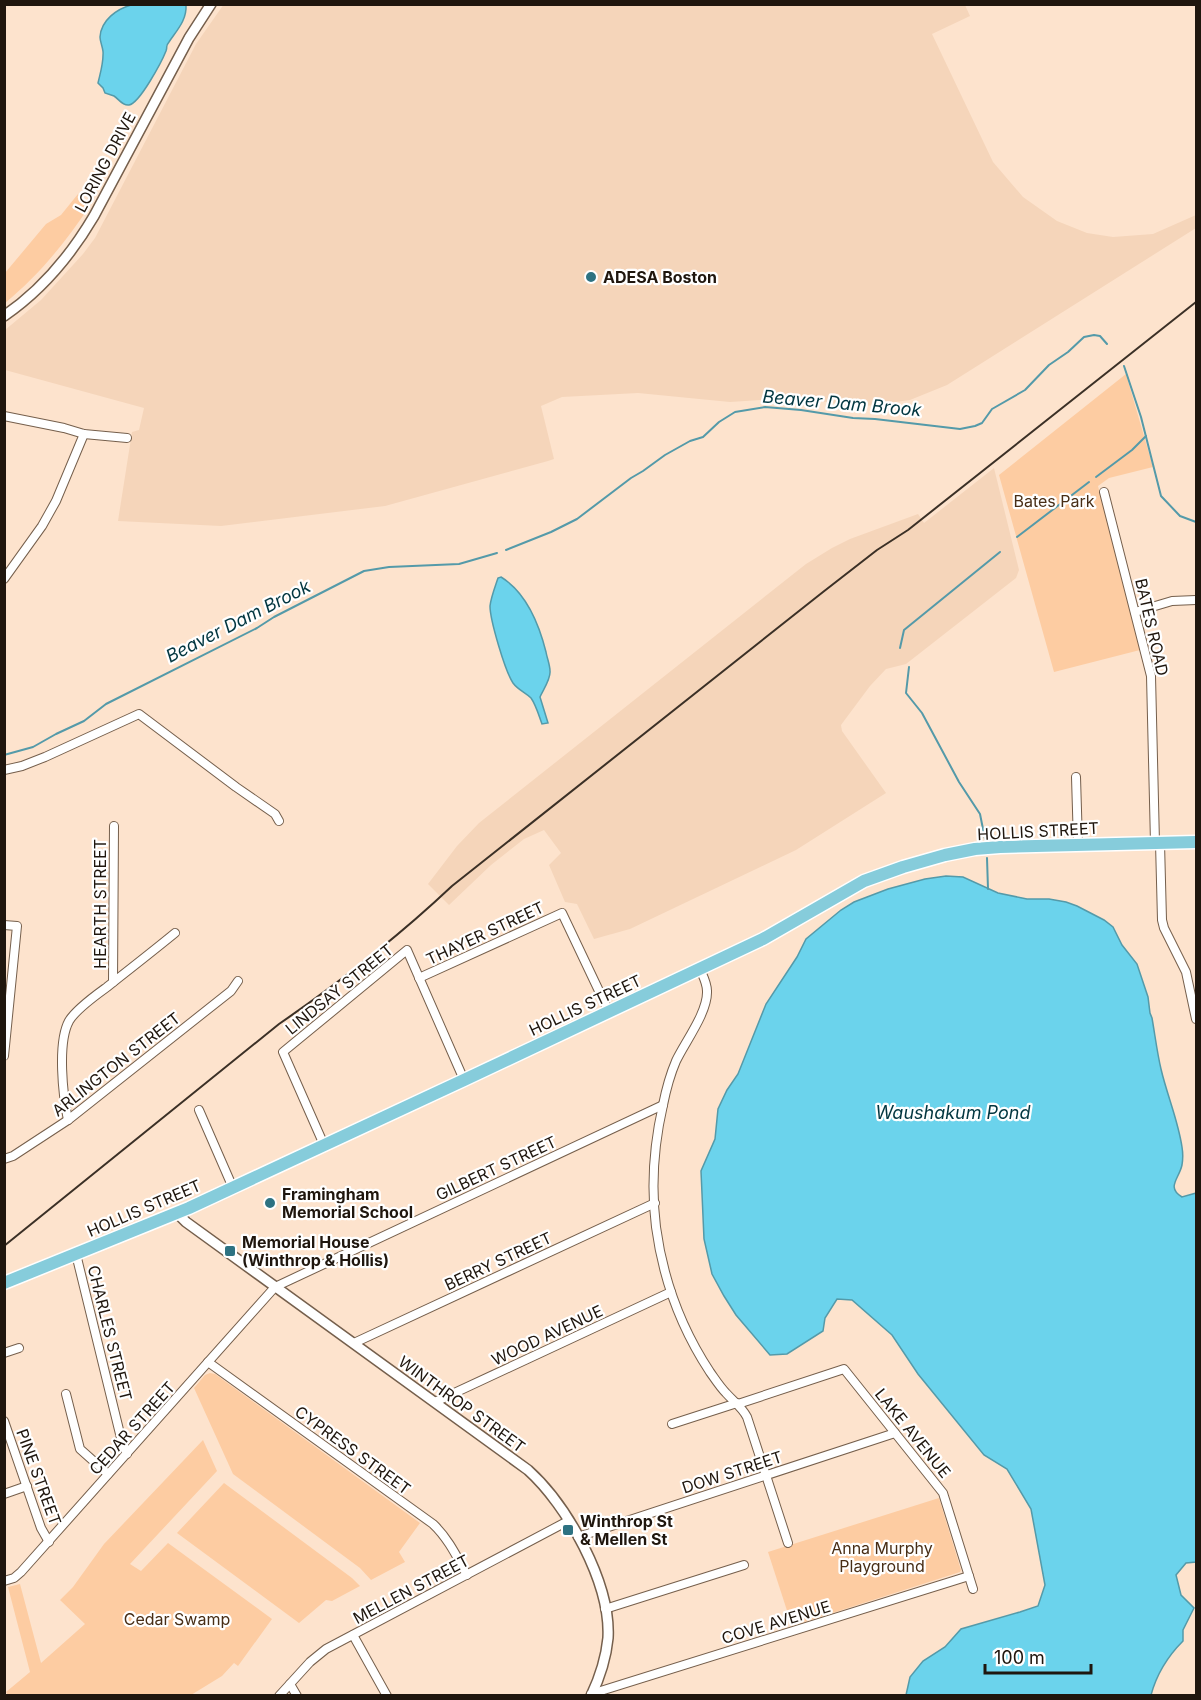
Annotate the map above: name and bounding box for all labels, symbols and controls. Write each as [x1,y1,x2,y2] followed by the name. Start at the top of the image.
[70,108,140,216] street label: LORING DRIVE
[603,267,717,287] place label: ADESA Boston
[584,270,598,284] marker: ADESA Boston
[762,386,923,421] water label: Beaver Dam Brook
[1013,491,1095,511] park label: Bates Park
[162,575,315,667] water label: Beaver Dam Brook
[1131,576,1173,678] street label: BATES ROAD
[977,818,1099,844] street label: HOLLIS STREET
[90,839,110,969] street label: HEARTH STREET
[423,897,547,969] street label: THAYER STREET
[281,939,397,1039] street label: LINDSAY STREET
[526,970,644,1040] street label: HOLLIS STREET
[48,1008,184,1120] street label: ARLINGTON STREET
[876,1102,1030,1123] water label: Waushakum Pond
[432,1131,560,1205] street label: GILBERT STREET
[84,1175,204,1241] street label: HOLLIS STREET
[282,1184,413,1222] place label: Framingham Memorial School
[263,1196,277,1210] marker: Framingham Memorial School
[441,1227,555,1295] street label: BERRY STREET
[242,1232,389,1270] place label: Memorial House (Winthrop & Hollis)
[223,1244,237,1258] marker: Memorial House (Winthrop & Hollis)
[84,1263,136,1403] street label: CHARLES STREET
[488,1300,606,1370] street label: WOOD AVENUE
[395,1351,529,1457] street label: WINTHROP STREET
[85,1377,179,1479] street label: CEDAR STREET
[871,1384,955,1482] street label: LAKE AVENUE
[291,1401,415,1499] street label: CYPRESS STREET
[12,1426,66,1528] street label: PINE STREET
[679,1446,785,1498] street label: DOW STREET
[580,1511,673,1549] place label: Winthrop St & Mellen St
[561,1523,575,1537] marker: Winthrop St & Mellen St
[831,1538,933,1576] park label: Anna Murphy Playground
[349,1550,473,1628] street label: MELLEN STREET
[719,1596,833,1648] street label: COVE AVENUE
[124,1609,230,1629] park label: Cedar Swamp
[985,1637,1092,1675] scale bar
[994,1647,1045,1668] text: 100 m

